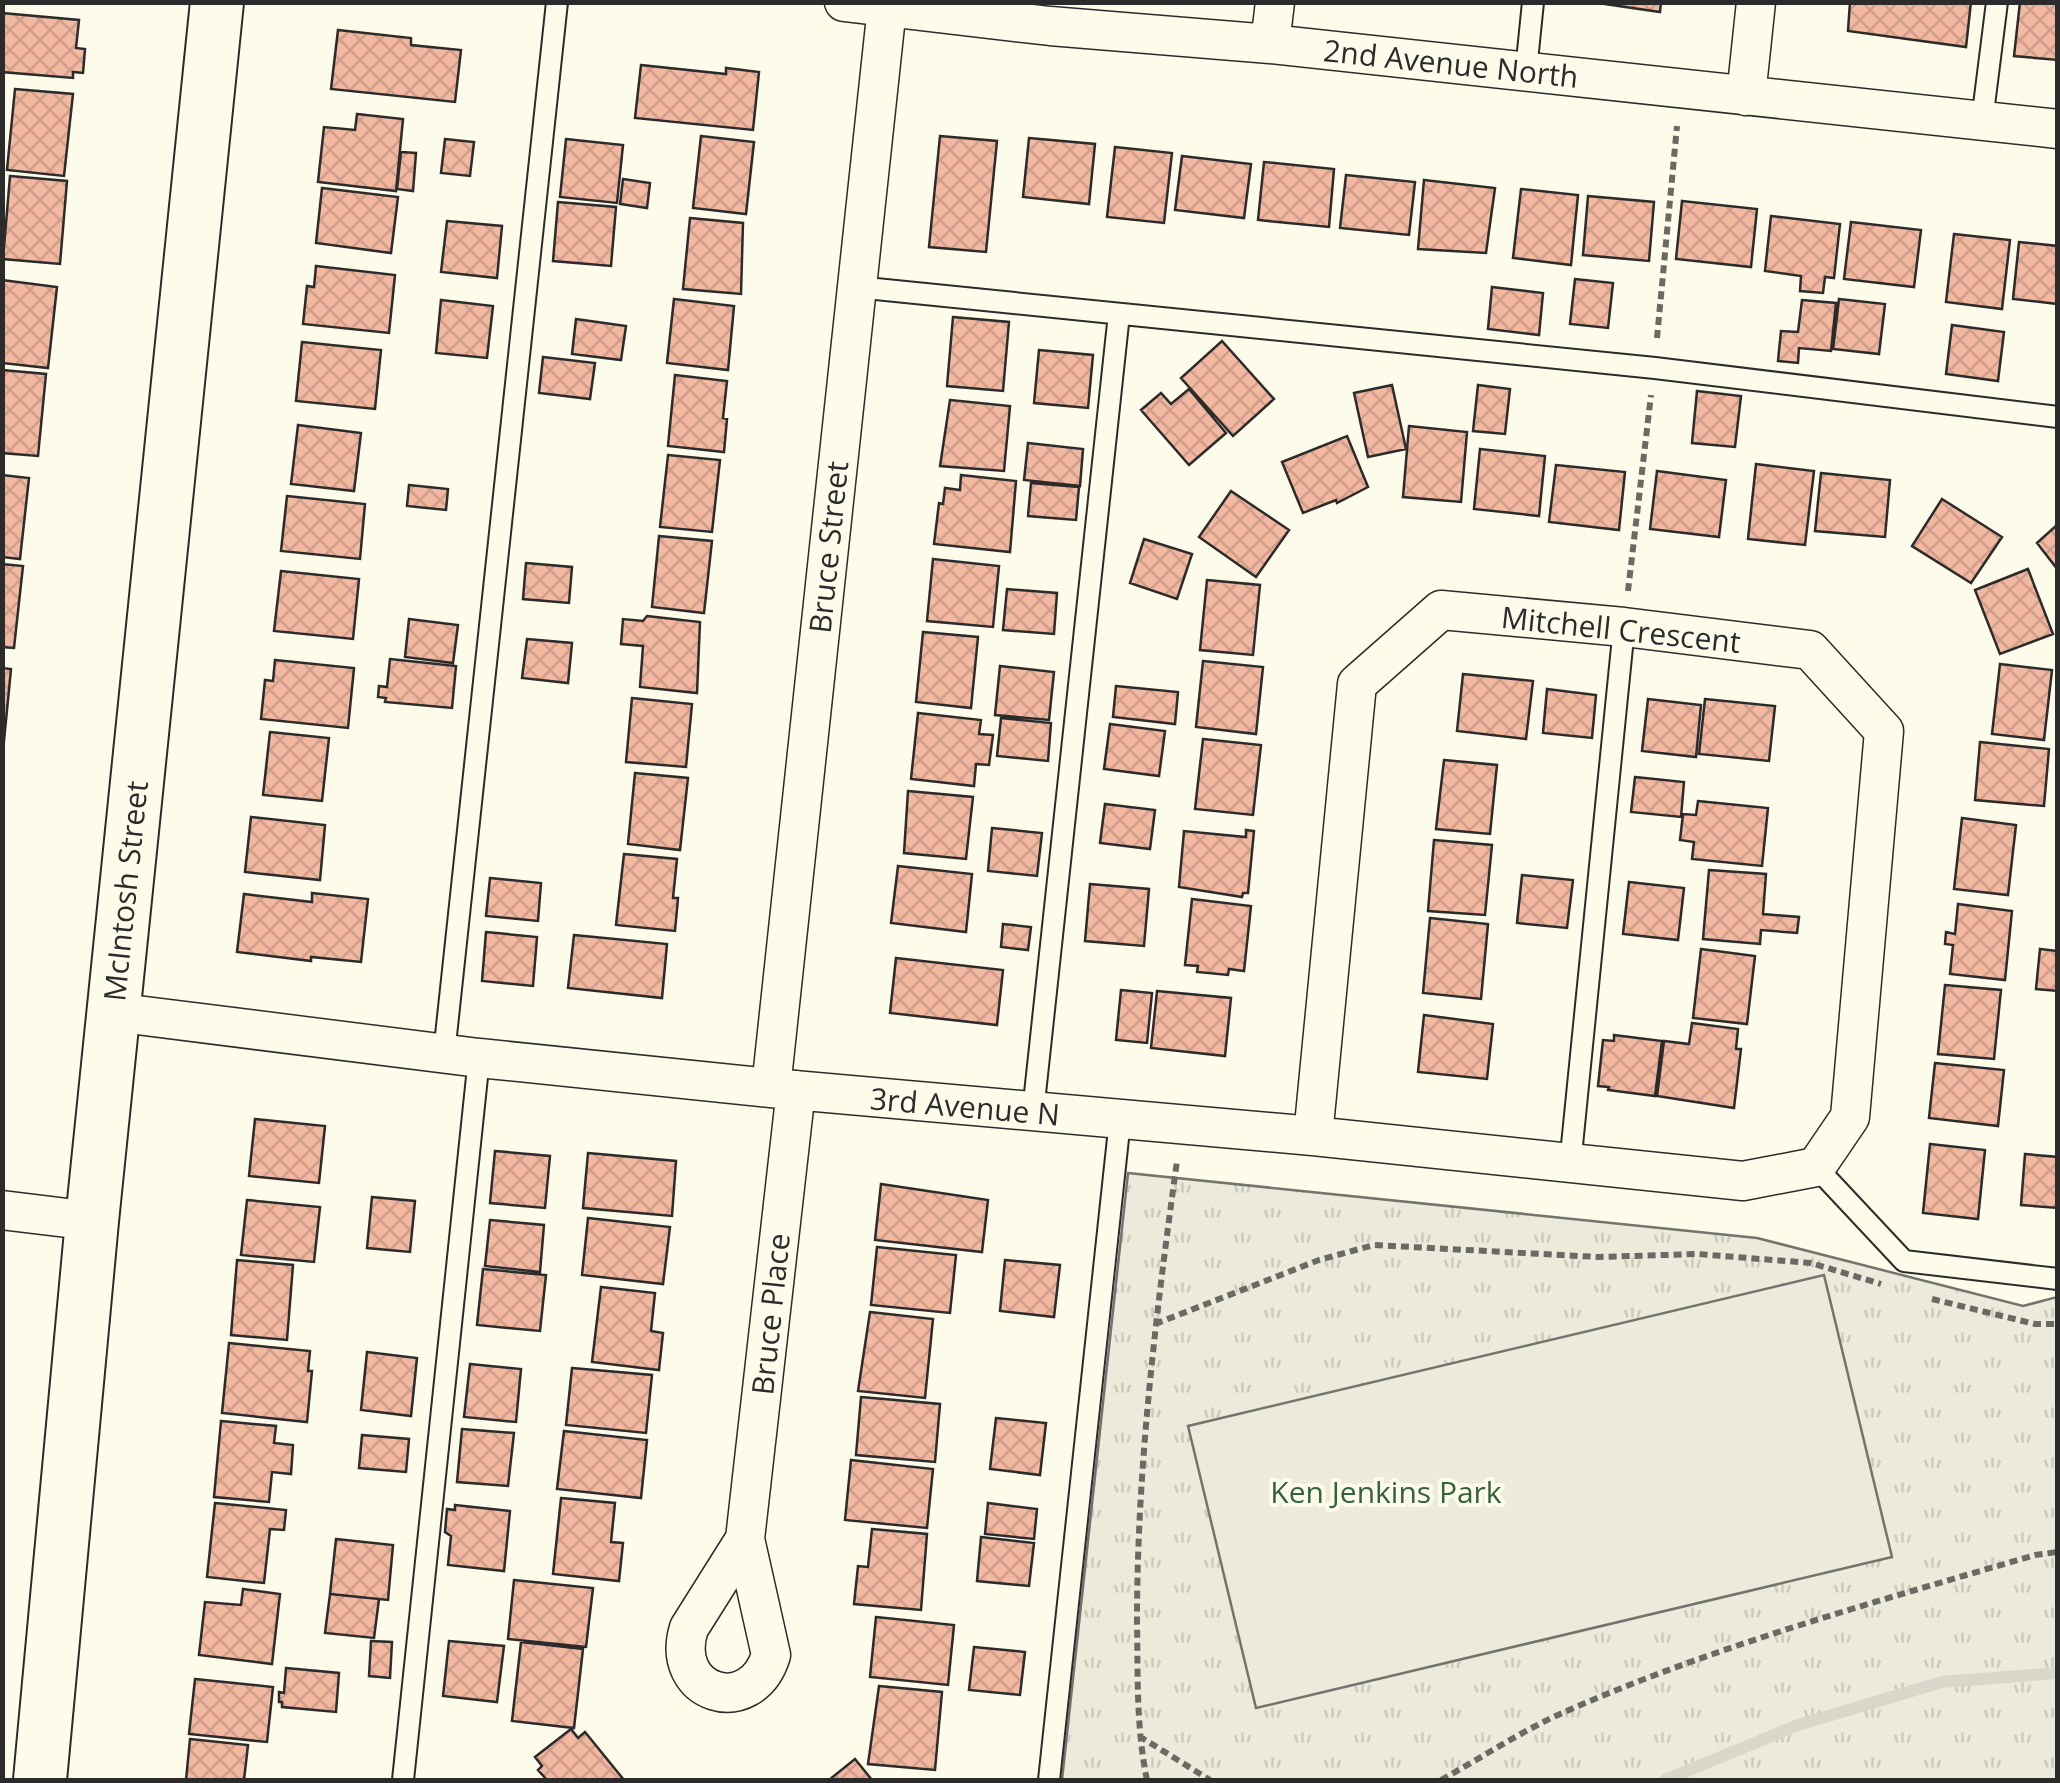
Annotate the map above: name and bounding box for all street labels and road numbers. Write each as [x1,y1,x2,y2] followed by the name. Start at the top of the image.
[1322,29,1580,97] street label: 2nd Avenue North
[799,459,857,635] street label: Bruce Street
[1499,596,1743,662] street label: Mitchell Crescent
[93,779,157,1003] street label: McIntosh Street
[868,1077,1062,1135] street label: 3rd Avenue N
[741,1231,799,1397] street label: Bruce Place

